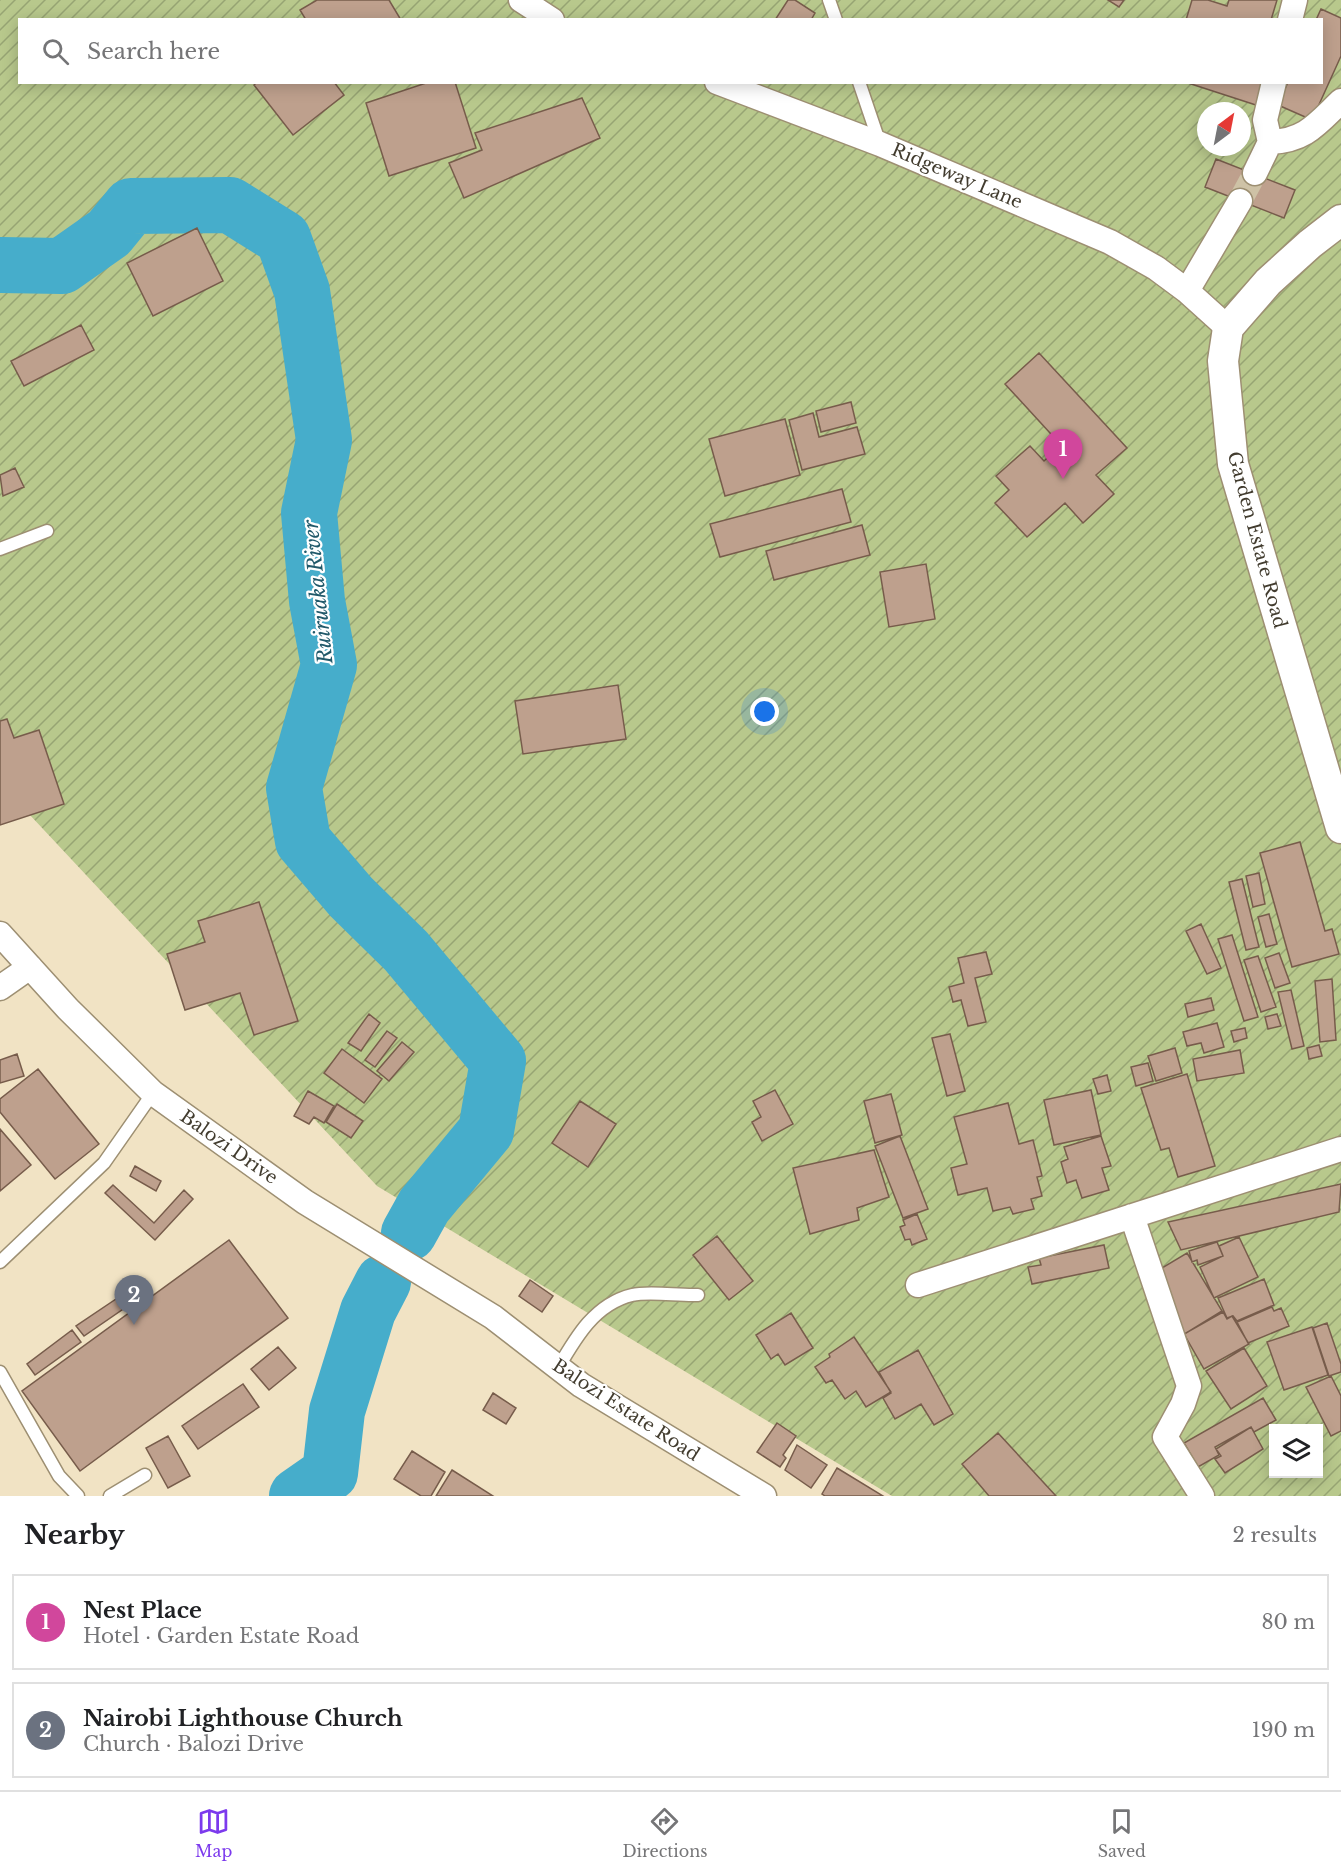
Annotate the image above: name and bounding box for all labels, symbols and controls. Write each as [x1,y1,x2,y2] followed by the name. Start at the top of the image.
[18,18,1323,84] search box
[39,35,72,68] icon: search
[87,38,220,65] text: Search here
[1197,102,1251,156] north arrow
[888,139,1026,213] street label: Ridgeway Lane
[1044,430,1082,479] pin: 1
[1223,449,1291,631] street label: Garden Estate Road
[298,518,338,666] water label: Ruiruaka River
[750,697,779,726] your location
[176,1105,282,1189] street label: Balozi Drive
[114,1276,154,1325] pin: 2
[548,1354,704,1466] street label: Balozi Estate Road
[1269,1424,1323,1478] map controls
[1269,1424,1323,1478] button: layers
[24,1519,125,1551] text: Nearby
[1233,1523,1317,1547] text: 2 results
[83,1597,202,1624] text: Nest Place
[41,1610,50,1634] text: 1
[1261,1610,1315,1634] text: 80 m
[83,1624,359,1648] text: Hotel · Garden Estate Road
[83,1705,403,1732] text: Nairobi Lighthouse Church
[39,1718,52,1742] text: 2
[1252,1718,1315,1742] text: 190 m
[83,1732,304,1756] text: Church · Balozi Drive
[195,1805,232,1861] tab: Map
[622,1805,707,1861] tab: Directions
[1098,1805,1146,1861] tab: Saved

